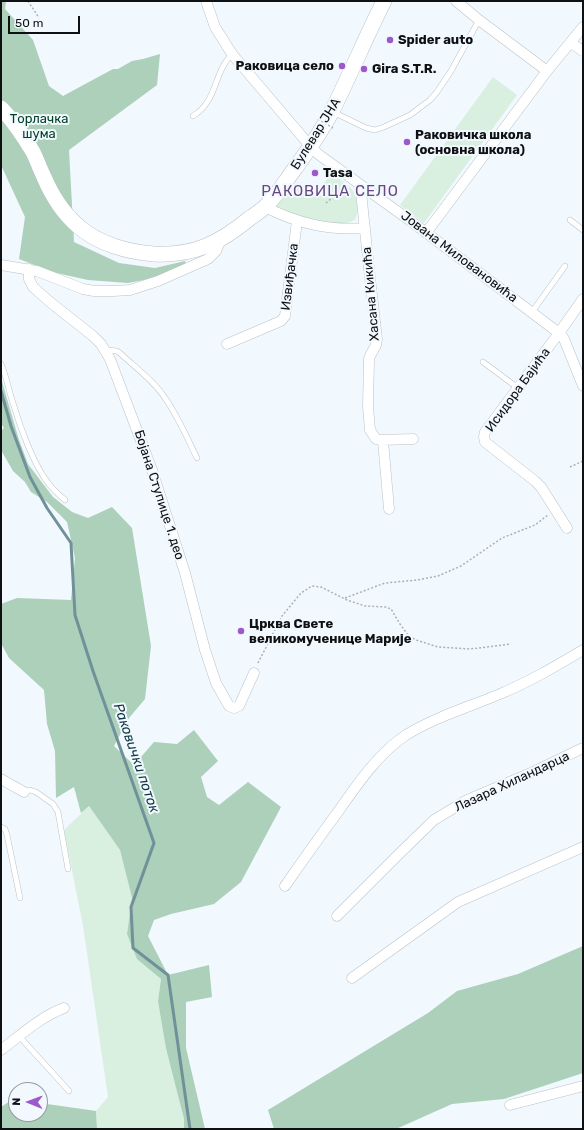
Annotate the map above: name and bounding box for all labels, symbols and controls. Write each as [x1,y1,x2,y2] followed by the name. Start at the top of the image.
[10,8,82,34] scale bar
[15,16,43,30] text: 50 m
[398,32,473,48] place label: Spider auto
[385,35,395,45] marker: Spider auto
[235,58,334,74] place label: Раковица село
[337,61,347,71] marker: Раковица село
[372,61,437,77] place label: Gira S.T.R.
[359,64,369,74] marker: Gira S.T.R.
[288,95,344,173] street label: Булевар ЈНА
[10,111,68,142] park label: Торлачка шума
[415,127,531,158] place label: Раковичка школа (основна школа)
[402,137,412,147] marker: Раковичка школа (основна школа)
[323,165,353,181] place label: Tasa
[310,168,320,178] marker: Tasa
[261,183,399,201] district label: РАКОВИЦА СЕЛО
[398,208,520,306] street label: Јована Миловановића
[278,242,302,312] street label: Извиђачка
[359,246,383,342] street label: Хасана Кикића
[482,345,554,435] street label: Исидора Бајића
[131,428,187,562] street label: Бојана Ступице 1. део
[249,616,411,647] place label: Црква Свете великомученице Марије
[236,626,246,636] marker: Црква Свете великомученице Марије
[109,701,163,815] water label: Раковички поток
[452,749,572,815] street label: Лазара Хиландарца
[8,1082,48,1122] north arrow
[10,1098,23,1106] text: N

